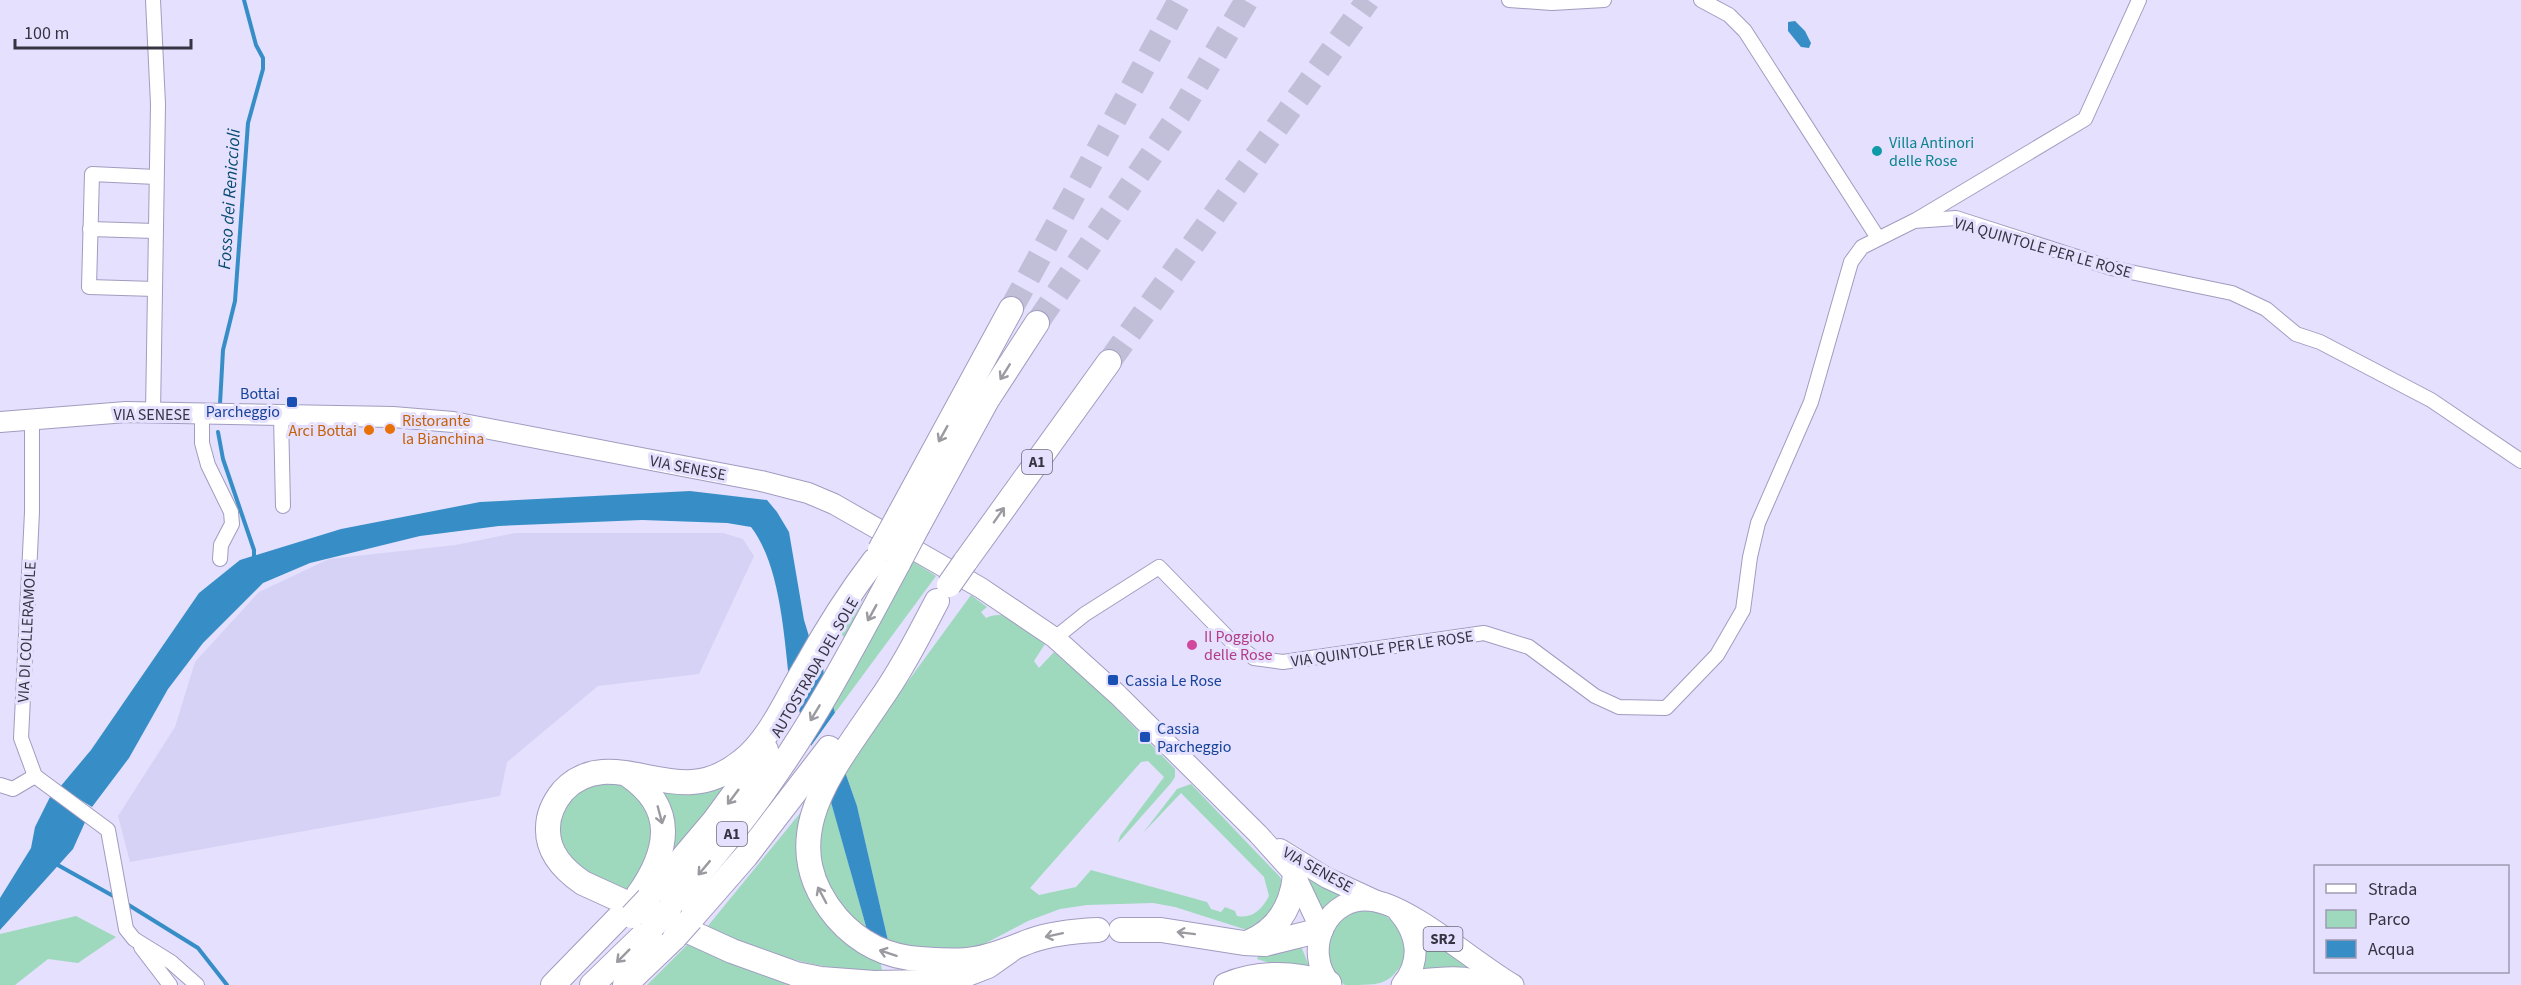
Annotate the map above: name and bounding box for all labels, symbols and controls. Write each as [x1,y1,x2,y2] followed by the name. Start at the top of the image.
[15,12,190,50] scale bar
[24,21,69,46] text: 100 m
[212,127,247,270] water label: Fosso dei Reniccioli
[1889,132,1974,172] place label: Villa Antinori delle Rose
[1870,144,1884,158] marker: Villa Antinori delle Rose
[1951,212,2134,284] street label: VIA QUINTOLE PER LE ROSE
[999,363,1011,380] one-way arrow
[206,383,280,423] place label: Bottai Parcheggio
[285,395,299,409] marker: Bottai Parcheggio
[113,404,191,426] street label: VIA SENESE
[402,410,484,450] place label: Ristorante la Bianchina
[289,420,357,442] place label: Arci Bottai
[383,422,397,436] marker: Ristorante la Bianchina
[362,423,376,437] marker: Arci Bottai
[937,424,948,442] one-way arrow
[648,450,728,486] street label: VIA SENESE
[1022,450,1052,474] road number: A1
[993,507,1005,523] one-way arrow
[12,561,42,703] street label: VIA DI COLLERAMOLE
[766,593,864,742] street label: AUTOSTRADA DEL SOLE
[866,604,878,621] one-way arrow
[1290,625,1475,673] street label: VIA QUINTOLE PER LE ROSE
[1204,626,1274,666] place label: Il Poggiolo delle Rose
[1185,638,1199,652] marker: Il Poggiolo delle Rose
[1125,670,1222,692] place label: Cassia Le Rose
[1106,673,1120,687] marker: Cassia Le Rose
[809,704,821,721] one-way arrow
[1157,718,1231,758] place label: Cassia Parcheggio
[1138,730,1152,744] marker: Cassia Parcheggio
[726,788,739,804] one-way arrow
[655,805,667,824] one-way arrow
[717,822,747,846] road number: A1
[1278,842,1357,898] street label: VIA SENESE
[698,860,711,876] one-way arrow
[2314,865,2509,973] legend
[2368,877,2417,902] text: Strada
[816,887,828,904] one-way arrow
[2368,907,2410,932] text: Parco
[1177,927,1197,938] one-way arrow
[1424,927,1462,951] road number: SR2
[1045,930,1064,941] one-way arrow
[2368,937,2414,962] text: Acqua
[879,947,898,958] one-way arrow
[616,948,630,963] one-way arrow

